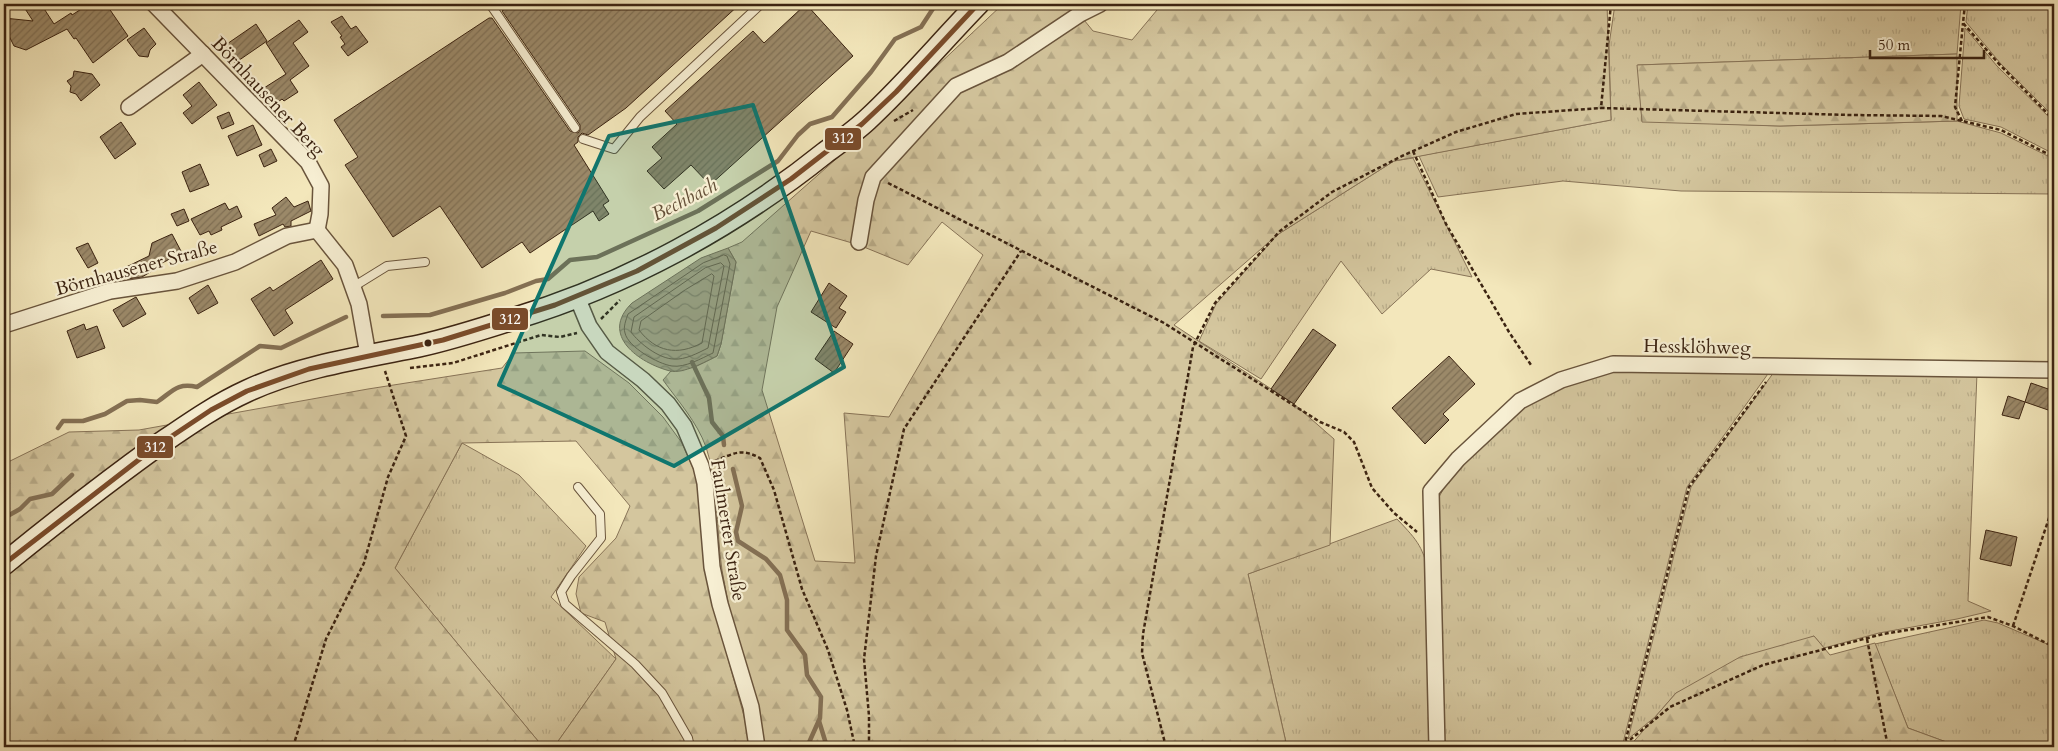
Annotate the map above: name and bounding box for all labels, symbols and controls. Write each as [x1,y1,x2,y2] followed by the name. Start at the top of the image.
[1870,28,1984,60] scale bar
[206,31,331,163] street label: Börnhausener Berg
[1878,35,1910,55] text: 50 m
[824,127,862,151] line badge: 312
[832,129,854,148] text: 312
[647,171,722,228] water label: Bechbach
[52,234,220,302] street label: Börnhausener Straße
[491,307,529,331] line badge: 312
[499,310,521,329] text: 312
[1643,333,1751,361] street label: Hessklöhweg
[423,338,433,348] unlabelled marker
[136,435,174,459] line badge: 312
[144,438,166,457] text: 312
[704,457,752,603] street label: Faulmerter Straße

